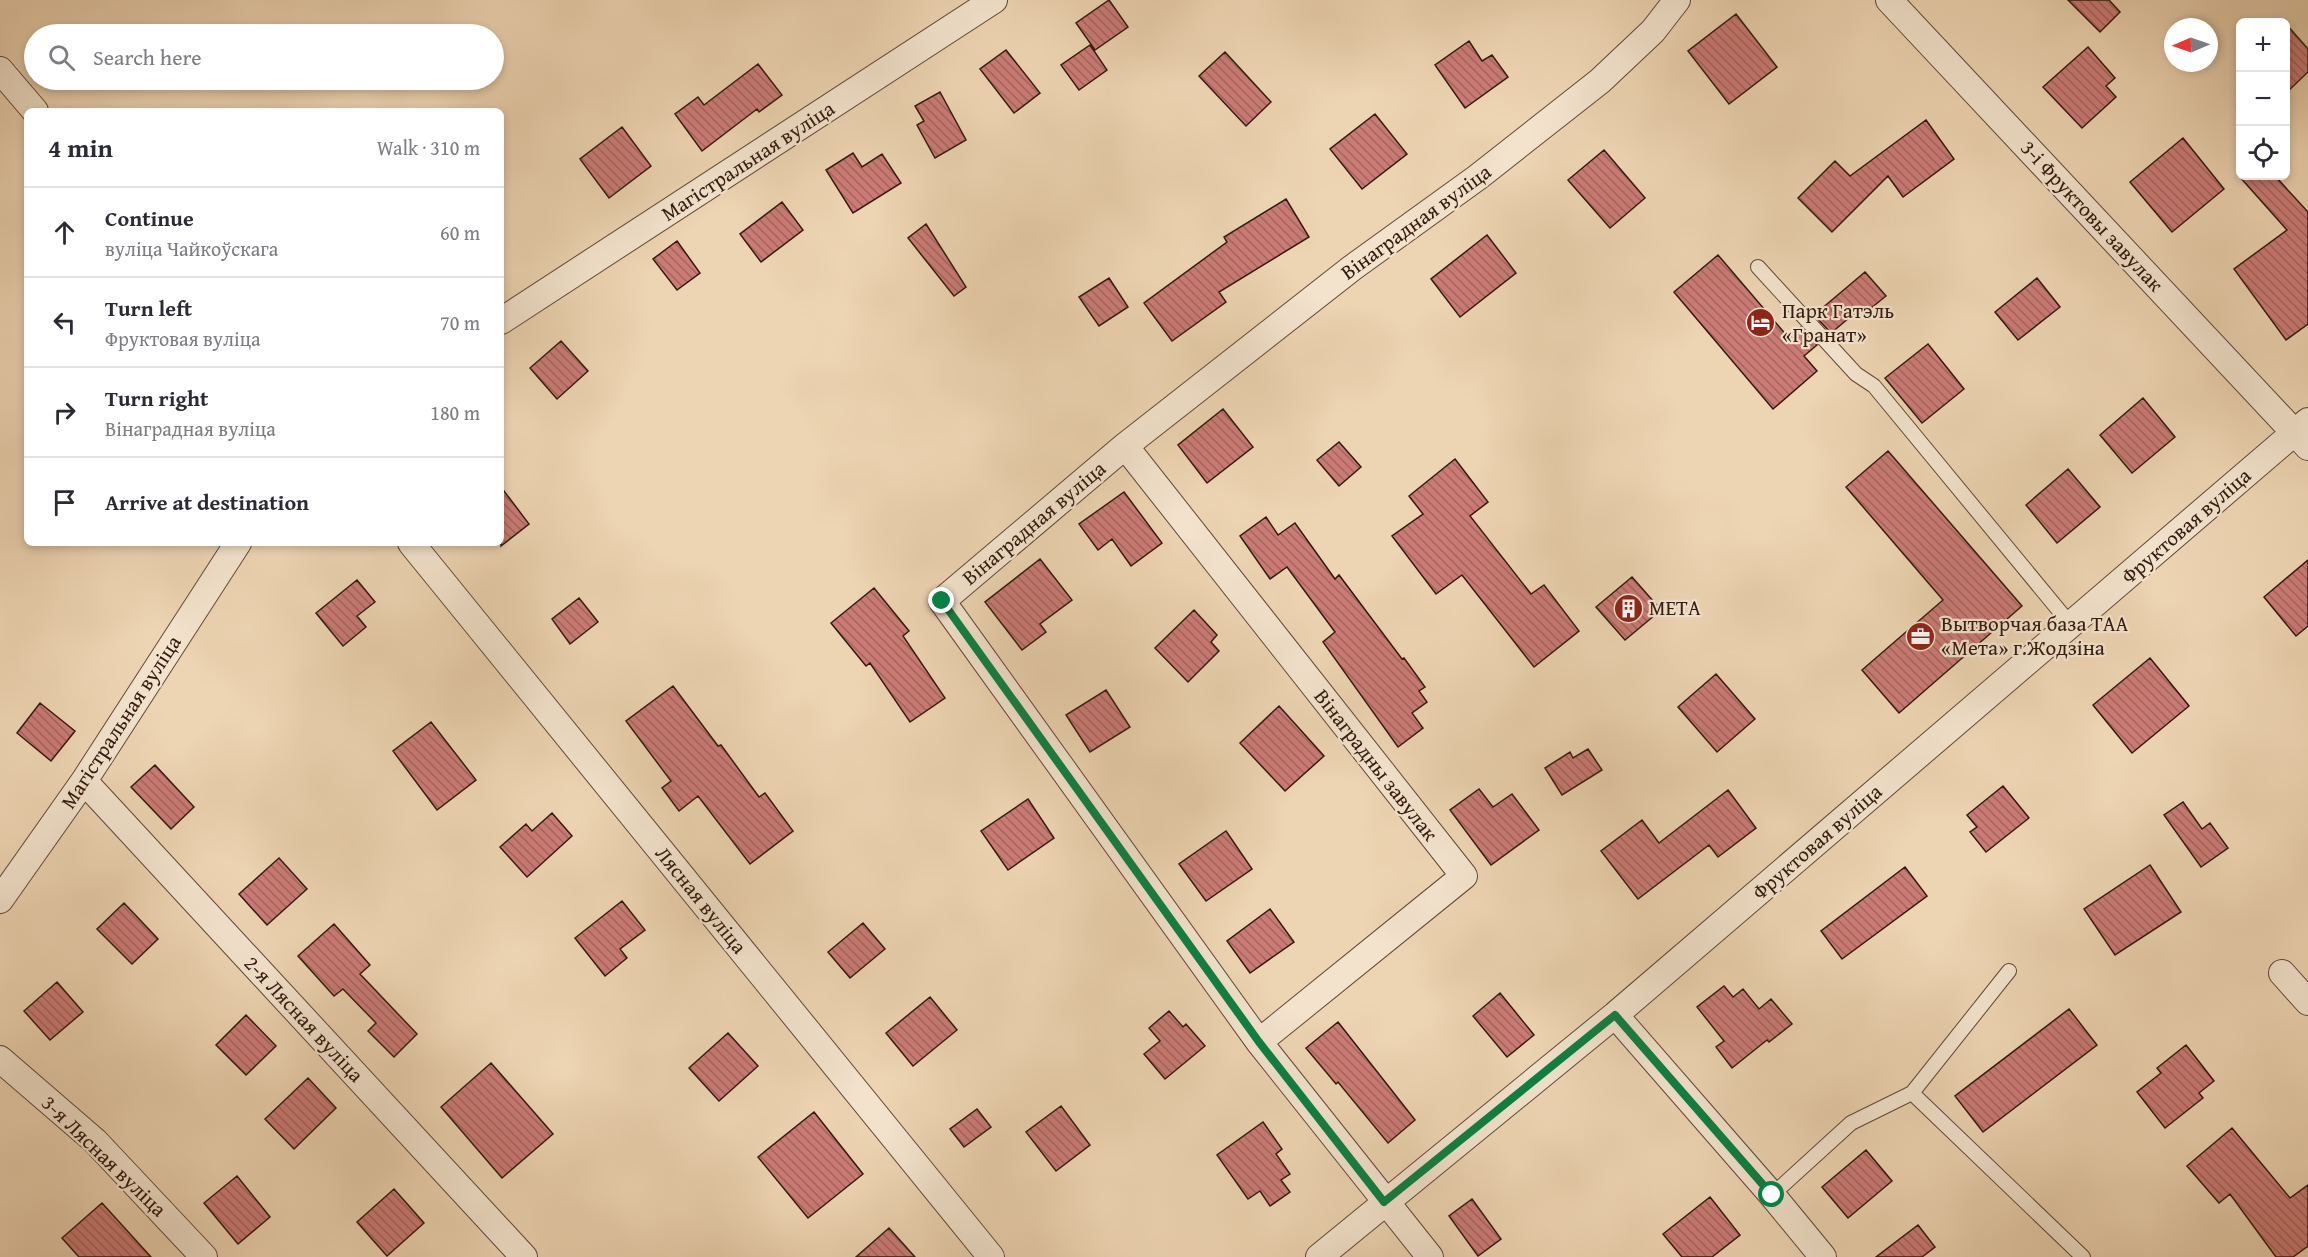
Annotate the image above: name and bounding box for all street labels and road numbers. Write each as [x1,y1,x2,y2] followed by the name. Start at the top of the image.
[655,93,841,228] street label: Магістральная вуліца
[2014,133,2171,298] street label: 3-і Фруктовы завулак
[1334,156,1497,287] street label: Вінаградная вуліца
[955,453,1112,592] street label: Вінаградная вуліца
[2114,460,2257,591] street label: Фруктовая вуліца
[53,629,188,815] street label: Магістральная вуліца
[1307,682,1446,847] street label: Вінаградны завулак
[1745,776,1888,907] street label: Фруктовая вуліца
[648,839,755,960] street label: Лясная вуліца
[237,948,372,1089] street label: 2-я Лясная вуліца
[35,1088,174,1224] street label: 3-я Лясная вуліца

